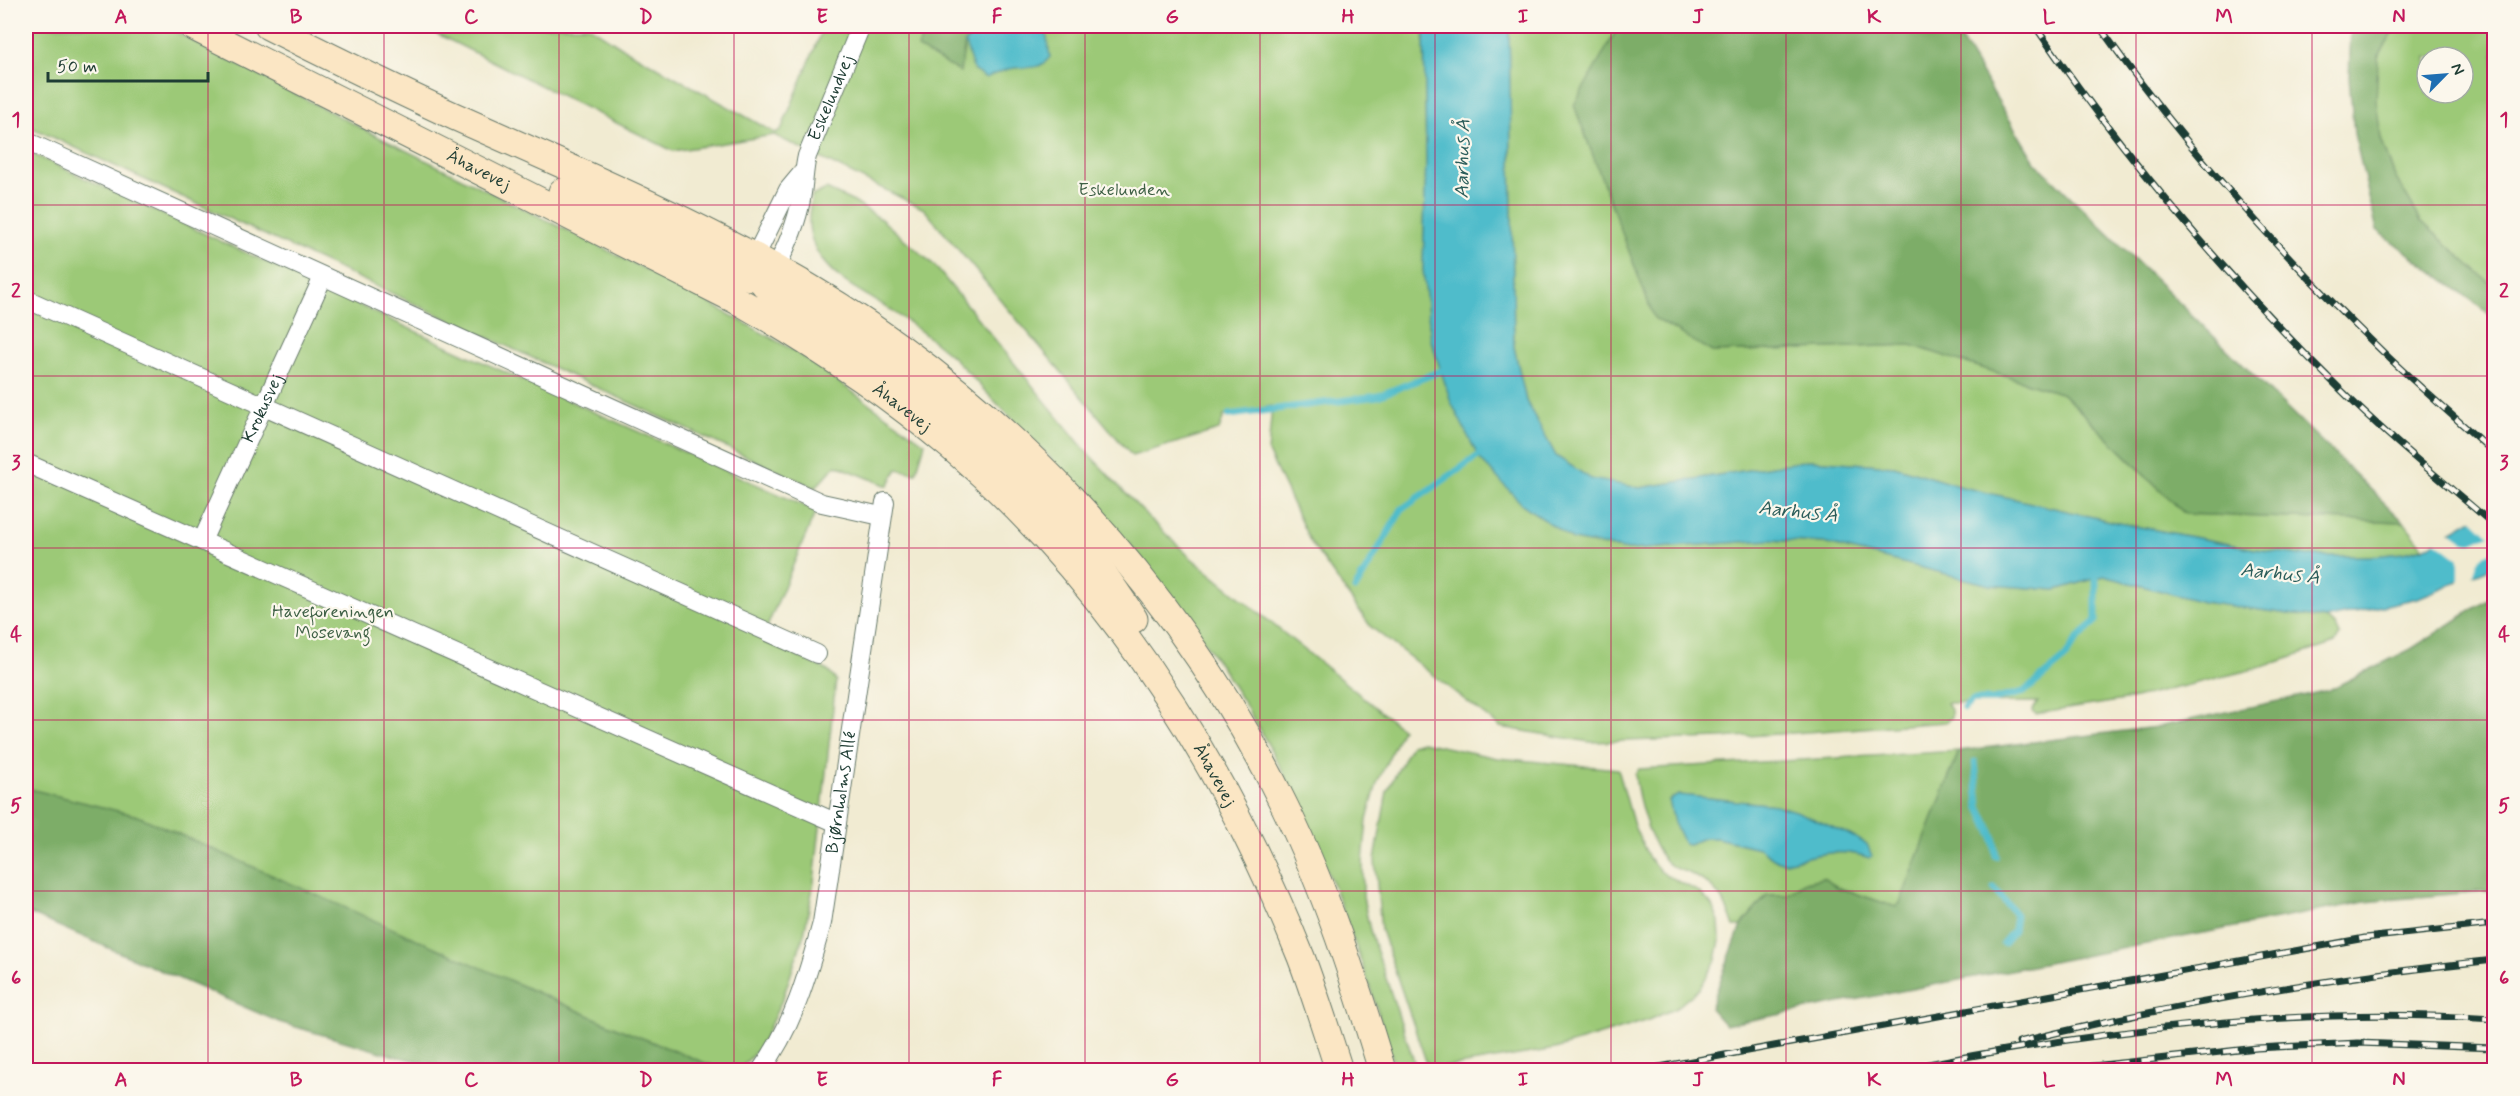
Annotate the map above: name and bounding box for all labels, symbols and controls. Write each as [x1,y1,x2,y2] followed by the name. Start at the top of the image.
[114,4,128,31] text: A
[290,4,303,31] text: B
[464,4,479,31] text: C
[639,4,653,31] text: D
[816,4,828,31] text: E
[992,4,1003,31] text: F
[1165,4,1179,31] text: G
[1341,4,1355,31] text: H
[1518,4,1528,31] text: I
[1692,4,1704,31] text: J
[1867,4,1882,31] text: K
[2043,4,2056,31] text: L
[2215,4,2233,31] text: M
[2392,4,2406,31] text: N
[48,45,208,83] scale bar
[2415,45,2475,105] north arrow
[803,51,860,145] street label: Eskelundvej
[57,55,97,79] text: 50 m
[2445,60,2469,79] text: N
[12,107,20,134] text: 1
[2500,107,2508,134] text: 1
[1449,119,1477,199] water label: Aarhus Å
[442,144,515,197] street label: Åhavevej
[1078,178,1170,202] park label: Eskelunden
[11,278,21,305] text: 2
[2499,278,2509,305] text: 2
[237,370,289,447] street label: Krokusvej
[867,377,937,438] street label: Åhavevej
[11,450,21,477] text: 3
[2499,450,2509,477] text: 3
[1757,494,1839,530] water label: Aarhus Å
[2239,556,2321,592] water label: Aarhus Å
[272,600,394,647] park label: Haveforeningen Mosevang
[10,622,22,649] text: 4
[2498,622,2510,649] text: 4
[821,730,863,855] street label: Bjørnholms Allé
[1187,739,1242,811] street label: Åhavevej
[10,793,22,820] text: 5
[2498,793,2510,820] text: 5
[11,965,21,992] text: 6
[2499,965,2509,992] text: 6
[114,1067,128,1094] text: A
[290,1067,303,1094] text: B
[464,1067,479,1094] text: C
[639,1067,653,1094] text: D
[816,1067,828,1094] text: E
[992,1067,1003,1094] text: F
[1165,1067,1179,1094] text: G
[1341,1067,1355,1094] text: H
[1518,1067,1528,1094] text: I
[1692,1067,1704,1094] text: J
[1867,1067,1882,1094] text: K
[2043,1067,2056,1094] text: L
[2215,1067,2233,1094] text: M
[2392,1067,2406,1094] text: N

